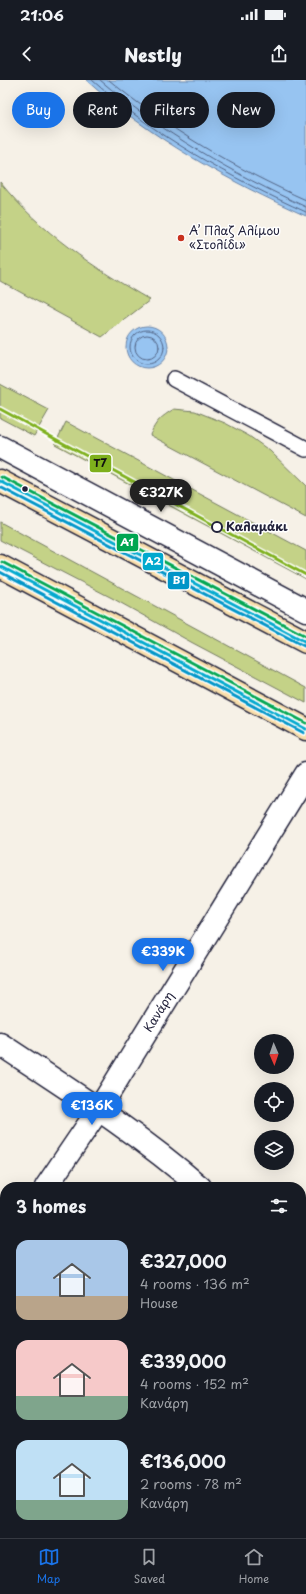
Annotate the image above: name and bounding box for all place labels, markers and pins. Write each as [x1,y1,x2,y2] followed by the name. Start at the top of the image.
[189,221,280,253] place label: Α’ Πλαζ Αλίμου «Στολίδι»
[176,233,186,243] marker: Α’ Πλαζ Αλίμου «Στολίδι»
[133,479,189,513] pin: €327K
[20,484,30,494] unlabelled marker
[226,517,288,535] place label: Καλαμάκι
[211,521,223,533] marker: Καλαμάκι
[135,938,191,972] pin: €339K
[64,1092,120,1126] pin: €136K

